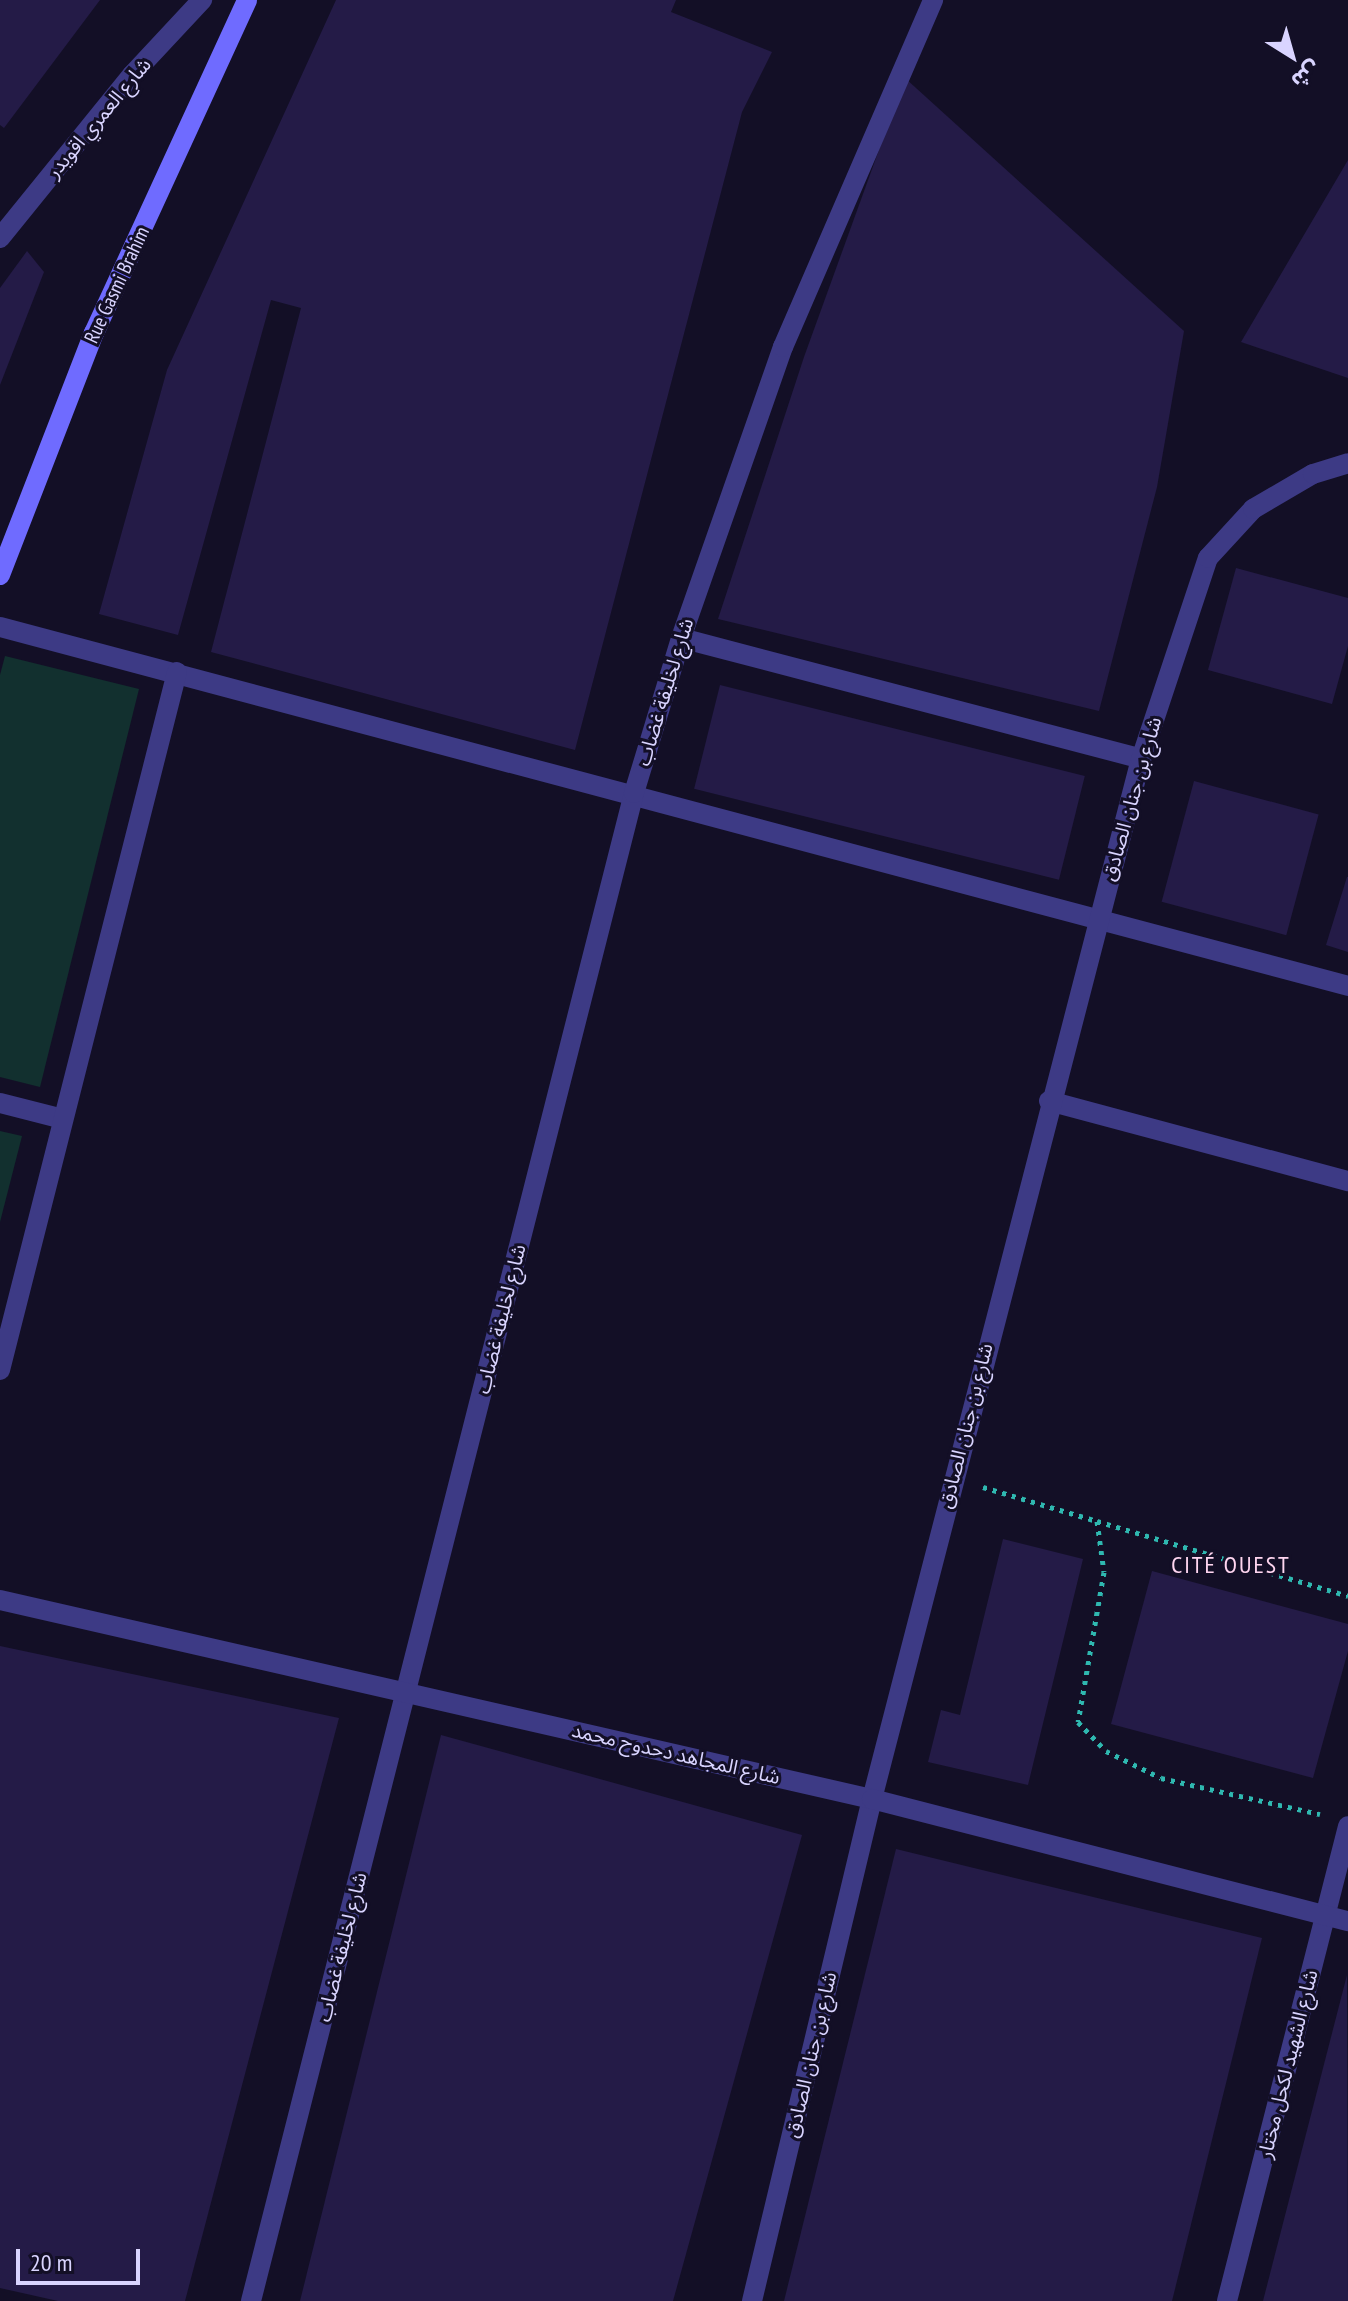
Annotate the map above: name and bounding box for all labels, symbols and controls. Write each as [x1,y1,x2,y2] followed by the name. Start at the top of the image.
[1252,16,1332,96] north arrow
[42,53,156,183] street label: شارع العمري اقويدر
[1286,55,1327,95] text: ش
[79,223,155,347] street label: Rue Gasmi Brahim
[631,615,699,769] street label: شارع لخليفة غضاب
[1097,714,1167,884] street label: شارع بن جنان الصادق
[471,1242,531,1396] street label: شارع لخليفة غضاب
[934,1341,998,1511] street label: شارع بن جنان الصادق
[1171,1551,1291,1579] district label: CITÉ OUEST
[570,1718,782,1790] street label: شارع المجاهد دحدوح محمد
[312,1870,372,2024] street label: شارع لخليفة غضاب
[1253,1967,1323,2161] street label: شارع الشهيد لكحل مختار
[780,1970,842,2140] street label: شارع بن جنان الصادق
[20,2233,144,2283] scale bar
[30,2247,72,2278] text: 20 m

